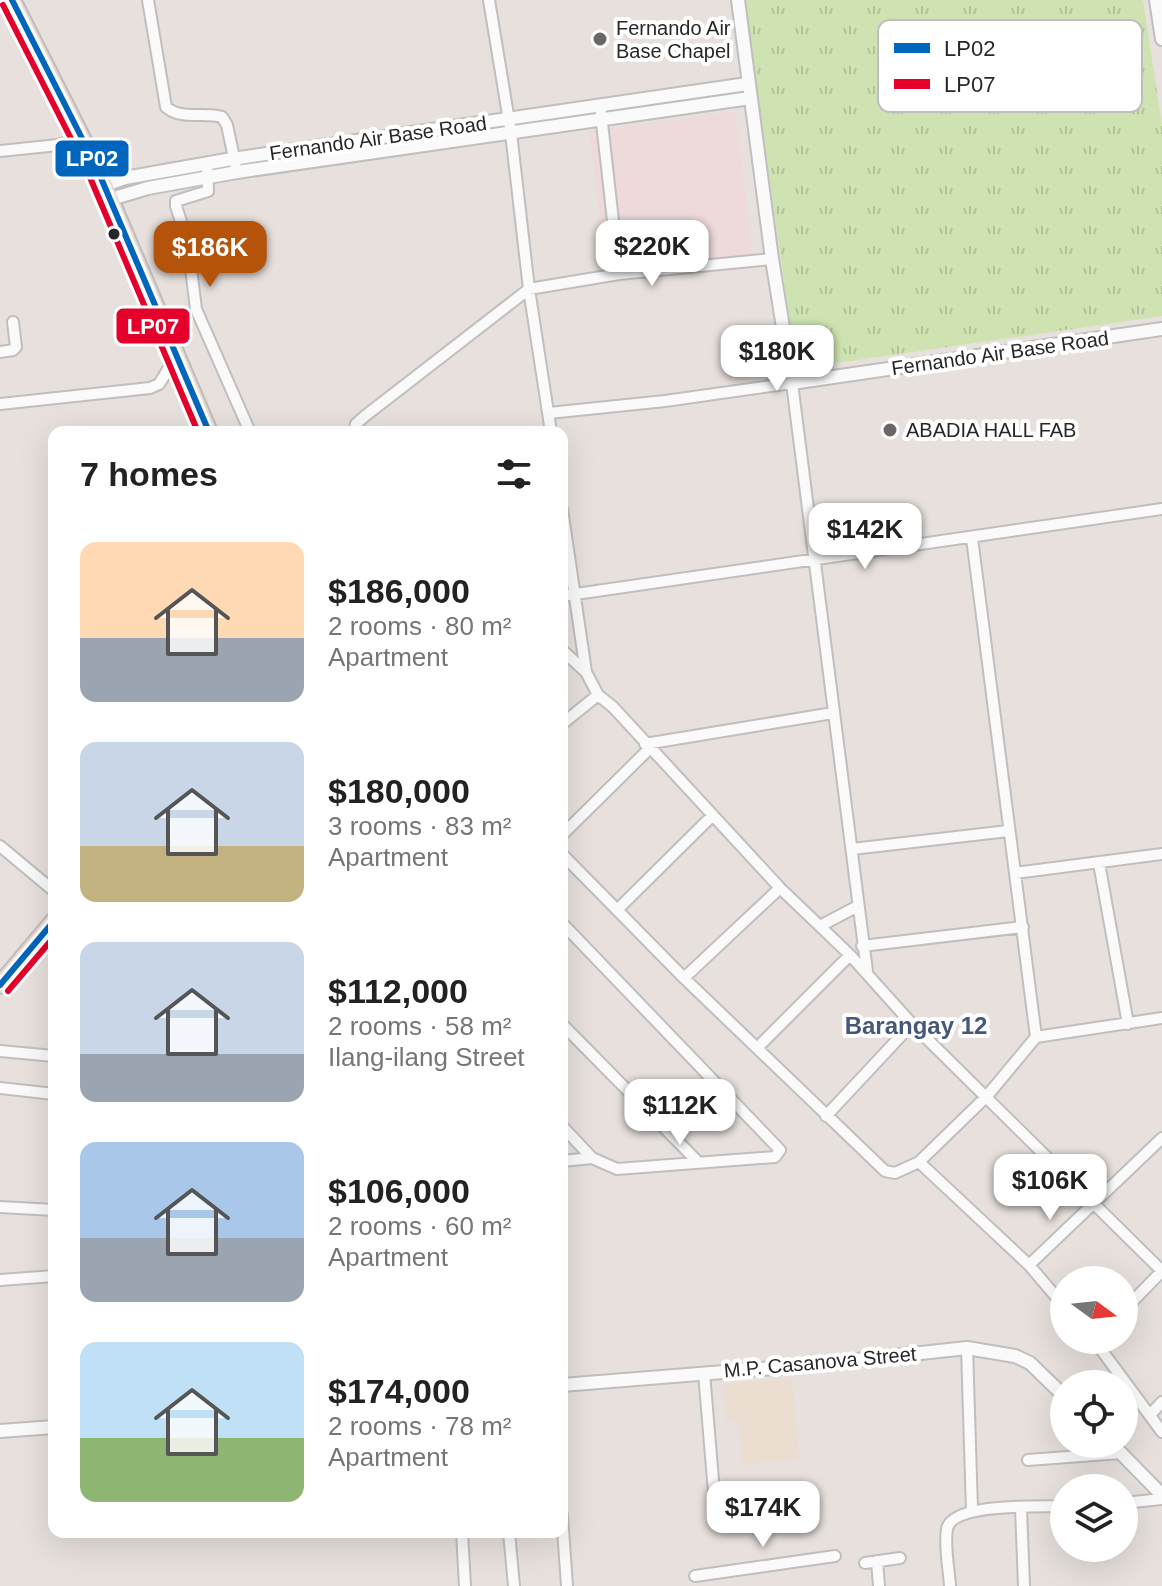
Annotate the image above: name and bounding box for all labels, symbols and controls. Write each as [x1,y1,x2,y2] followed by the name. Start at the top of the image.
[616,17,731,62] place label: Fernando Air Base Chapel
[878,20,1142,112] legend
[591,30,609,48] marker: Fernando Air Base Chapel
[944,36,995,61] text: LP02
[944,72,995,97] text: LP07
[268,112,488,164] street label: Fernando Air Base Road
[54,139,130,178] line badge: LP02
[66,146,118,171] text: LP02
[596,220,708,288] pin: $220K
[154,221,266,289] pin: $186K
[106,226,122,242] unlabelled marker
[614,231,690,261] text: $220K
[172,232,248,262] text: $186K
[115,307,191,345] line badge: LP07
[127,314,179,339] text: LP07
[721,325,833,393] pin: $180K
[890,327,1110,379] street label: Fernando Air Base Road
[739,336,815,366] text: $180K
[906,419,1076,441] place label: ABADIA HALL FAB
[881,421,899,439] marker: ABADIA HALL FAB
[492,452,536,496] icon: filters
[80,455,218,493] text: 7 homes
[809,503,921,571] pin: $142K
[827,514,903,544] text: $142K
[328,572,470,610] text: $186,000
[144,574,240,670] icon: home
[328,611,512,641] text: 2 rooms · 80 m²
[328,642,448,672] text: Apartment
[328,772,470,810] text: $180,000
[144,774,240,870] icon: home
[328,811,512,841] text: 3 rooms · 83 m²
[328,842,448,872] text: Apartment
[328,972,468,1010] text: $112,000
[144,974,240,1070] icon: home
[328,1011,512,1041] text: 2 rooms · 58 m²
[845,1012,987,1039] district label: Barangay 12
[328,1042,525,1072] text: Ilang-ilang Street
[624,1079,736,1147] pin: $112K
[642,1090,718,1120] text: $112K
[994,1154,1106,1222] pin: $106K
[1012,1165,1088,1195] text: $106K
[328,1172,470,1210] text: $106,000
[144,1174,240,1270] icon: home
[328,1211,512,1241] text: 2 rooms · 60 m²
[328,1242,448,1272] text: Apartment
[1050,1266,1138,1354] north arrow
[1050,1266,1138,1562] map controls
[723,1343,918,1381] street label: M.P. Casanova Street
[1050,1370,1138,1458] button: locate
[328,1372,470,1410] text: $174,000
[144,1374,240,1470] icon: home
[328,1411,512,1441] text: 2 rooms · 78 m²
[328,1442,448,1472] text: Apartment
[1050,1474,1138,1562] button: layers
[707,1481,819,1549] pin: $174K
[725,1492,801,1522] text: $174K

